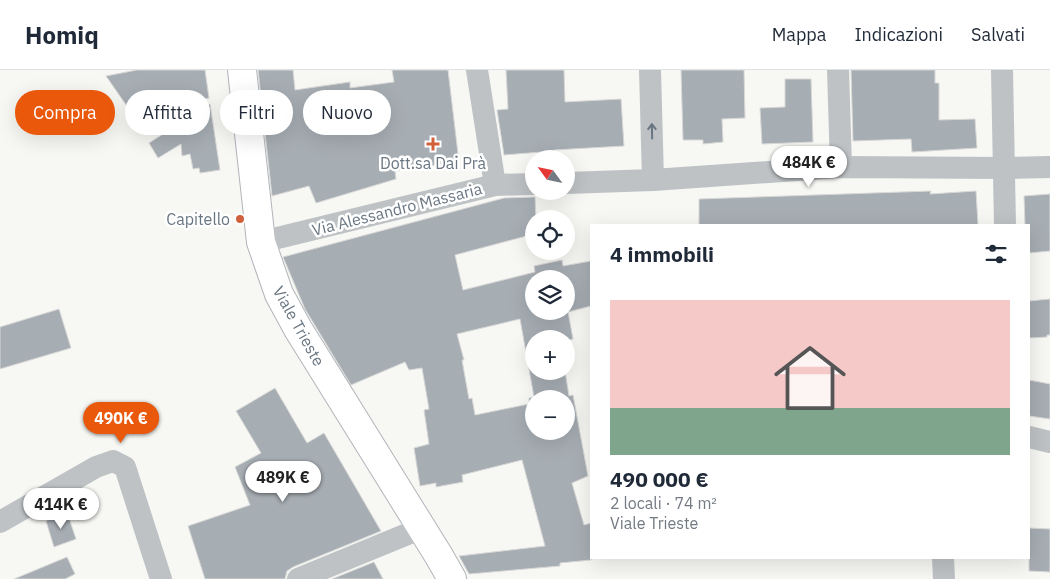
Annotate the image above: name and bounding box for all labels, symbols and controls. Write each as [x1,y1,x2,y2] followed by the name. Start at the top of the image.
[25,19,99,51] text: Homiq
[772,23,826,46] text: Mappa
[854,23,943,46] text: Indicazioni
[971,23,1025,46] text: Salvati
[15,90,115,135] chip: Compra
[125,90,210,135] chip: Affitta
[220,90,293,135] chip: Filtri
[303,90,391,135] chip: Nuovo
[647,124,657,140] one-way arrow
[426,137,440,151] marker: Dott.sa Dai Prà
[768,146,850,188] pin: 484K €
[525,150,575,200] north arrow
[525,150,575,440] map controls
[782,152,836,172] text: 484K €
[380,153,487,173] place label: Dott.sa Dai Prà
[310,178,484,240] street label: Via Alessandro Massaria
[166,209,230,229] place label: Capitello
[525,210,575,260] button: locate
[234,213,246,225] marker: Capitello
[610,240,714,268] text: 4 immobili
[982,240,1010,268] icon: filters
[525,270,575,320] button: layers
[269,283,329,370] street label: Viale Trieste
[525,330,575,380] button: +
[765,333,855,423] icon: home
[525,390,575,440] button: −
[80,402,162,444] pin: 490K €
[94,408,148,428] text: 490K €
[242,460,324,503] pin: 489K €
[610,465,709,493] text: 490 000 €
[256,467,310,487] text: 489K €
[20,488,102,530] pin: 414K €
[610,493,717,513] text: 2 locali · 74 m²
[34,494,88,514] text: 414K €
[610,513,698,533] text: Viale Trieste

